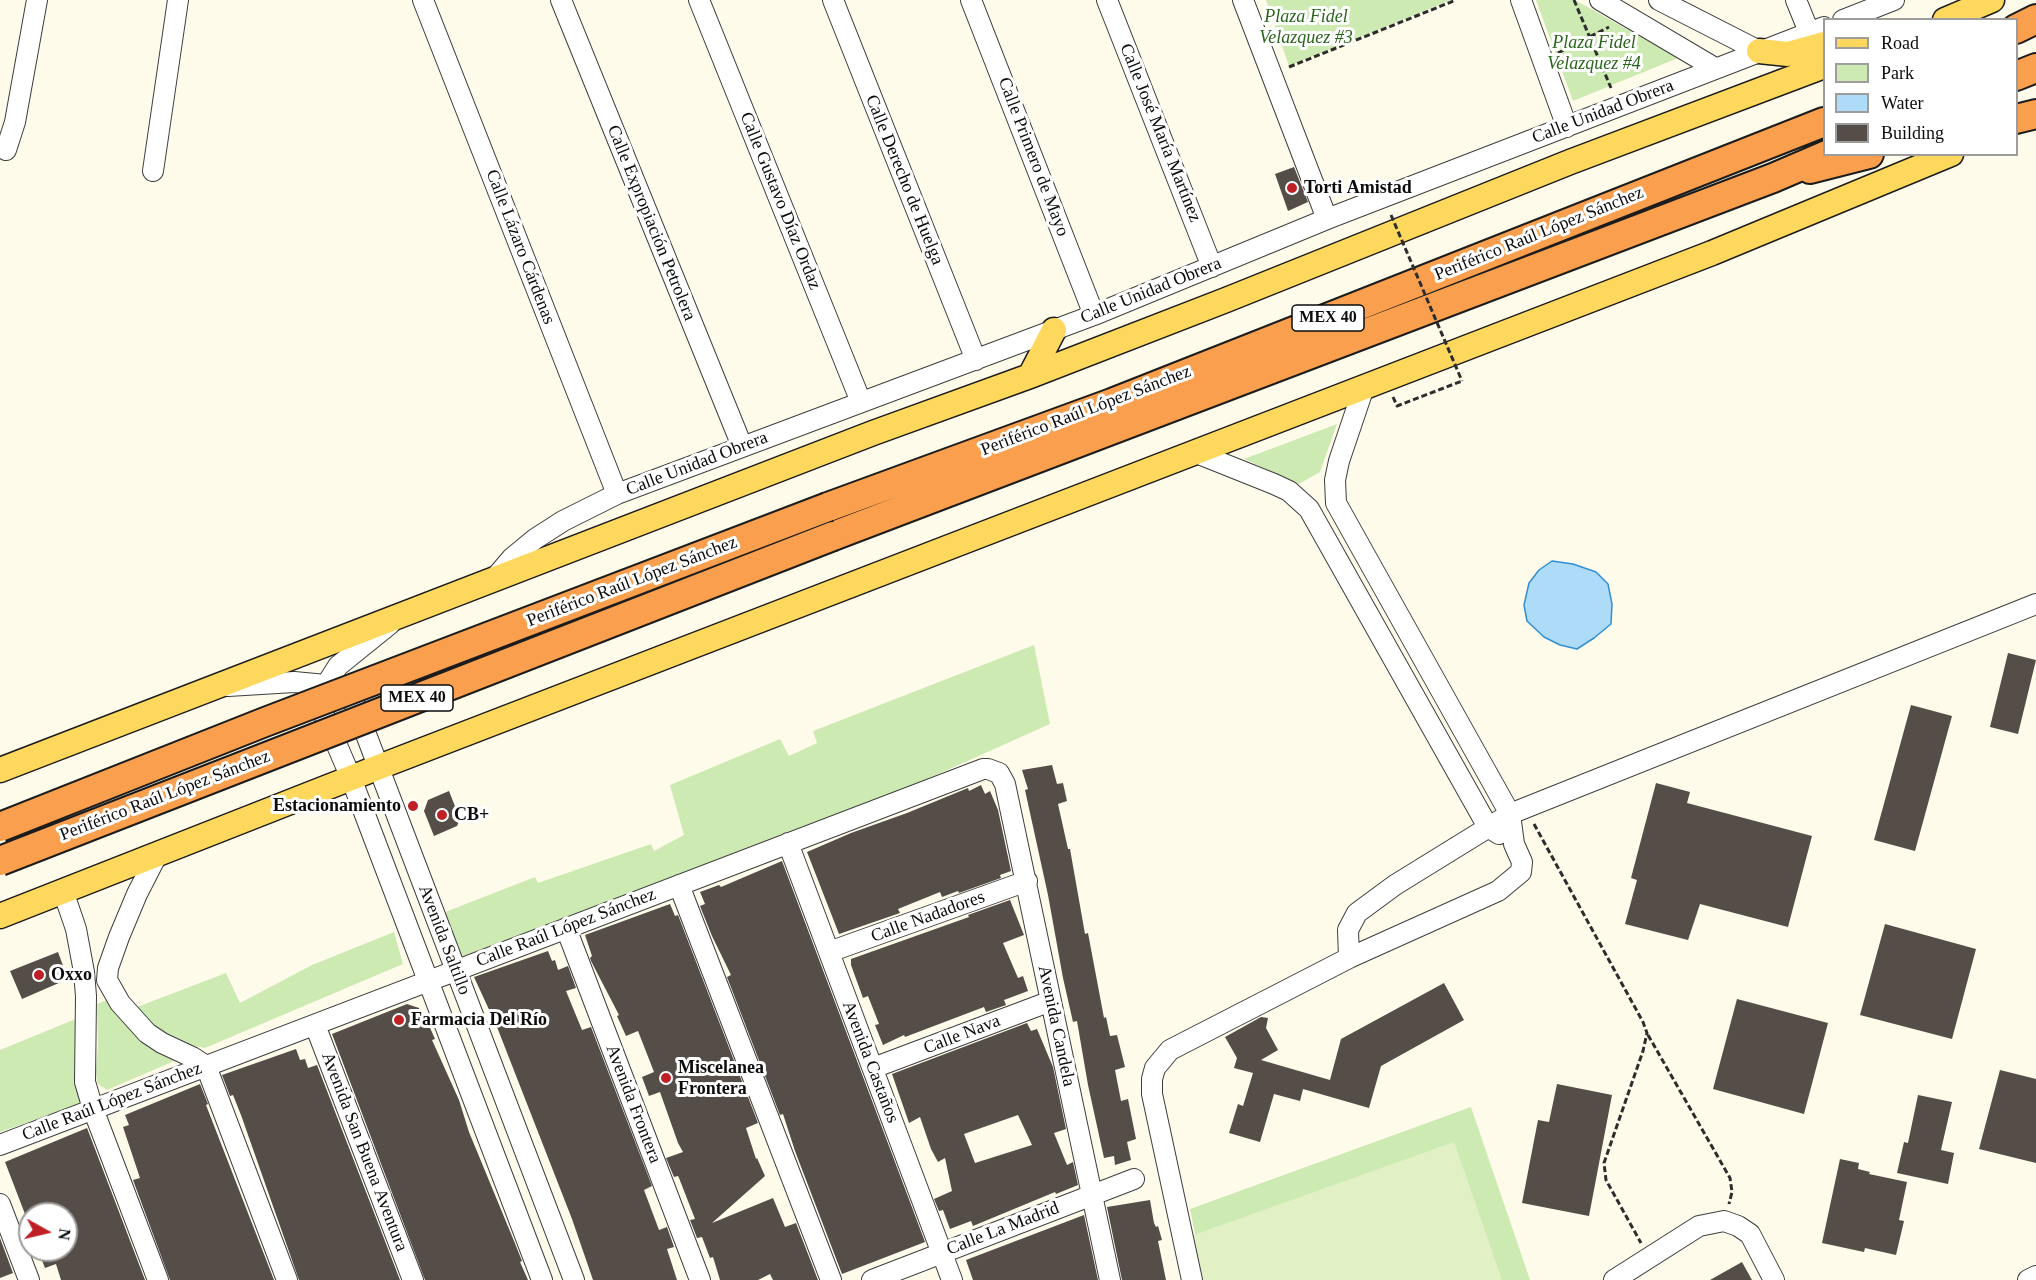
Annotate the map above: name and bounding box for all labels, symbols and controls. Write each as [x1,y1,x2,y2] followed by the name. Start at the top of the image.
[1259,6,1353,48] park label: Plaza Fidel Velazquez #3
[1823,18,2018,156] legend
[1547,32,1641,74] park label: Plaza Fidel Velazquez #4
[1881,33,1919,53] text: Road
[1114,41,1206,225] street label: Calle José María Martínez
[1881,63,1914,83] text: Park
[993,74,1073,240] street label: Calle Primero de Mayo
[1529,75,1677,149] street label: Calle Unidad Obrera
[860,92,948,268] street label: Calle Derecho de Huelga
[1881,93,1924,113] text: Water
[735,109,825,293] street label: Calle Gustavo Díaz Ordaz
[602,122,700,324] street label: Calle Expropiación Petrolera
[1881,123,1944,143] text: Building
[481,167,559,327] street label: Calle Lázaro Cárdenas
[1304,177,1412,199] place label: Torti Amistad
[1285,181,1299,195] marker: Torti Amistad
[1431,182,1647,286] street label: Periférico Raúl López Sánchez
[1077,253,1225,329] street label: Calle Unidad Obrera
[1292,305,1364,331] road number: MEX 40
[978,361,1194,461] street label: Periférico Raúl López Sánchez
[623,427,771,501] street label: Calle Unidad Obrera
[524,532,740,632] street label: Periférico Raúl López Sánchez
[381,685,453,711] road number: MEX 40
[57,746,273,846] street label: Periférico Raúl López Sánchez
[273,795,401,817] place label: Estacionamiento
[406,799,420,813] marker: Estacionamiento
[454,804,489,826] place label: CB+
[435,808,449,822] marker: CB+
[413,882,475,998] street label: Avenida Saltillo
[473,884,659,972] street label: Calle Raúl López Sánchez
[868,886,988,948] street label: Calle Nadadores
[51,964,92,986] place label: Oxxo
[1033,964,1079,1088] street label: Avenida Candela
[32,968,46,982] marker: Oxxo
[837,998,903,1126] street label: Avenida Castaños
[411,1009,547,1031] place label: Farmacia Del Río
[921,1010,1003,1060] street label: Calle Nava
[392,1013,406,1027] marker: Farmacia Del Río
[600,1042,666,1166] street label: Avenida Frontera
[316,1049,412,1255] street label: Avenida San Buena Aventura
[678,1057,764,1100] place label: Miscelanea Frontera
[19,1058,205,1146] street label: Calle Raúl López Sánchez
[659,1071,673,1085] marker: Miscelanea Frontera
[944,1198,1062,1260] street label: Calle La Madrid
[18,1202,78,1262] north arrow
[55,1227,74,1241] text: N

